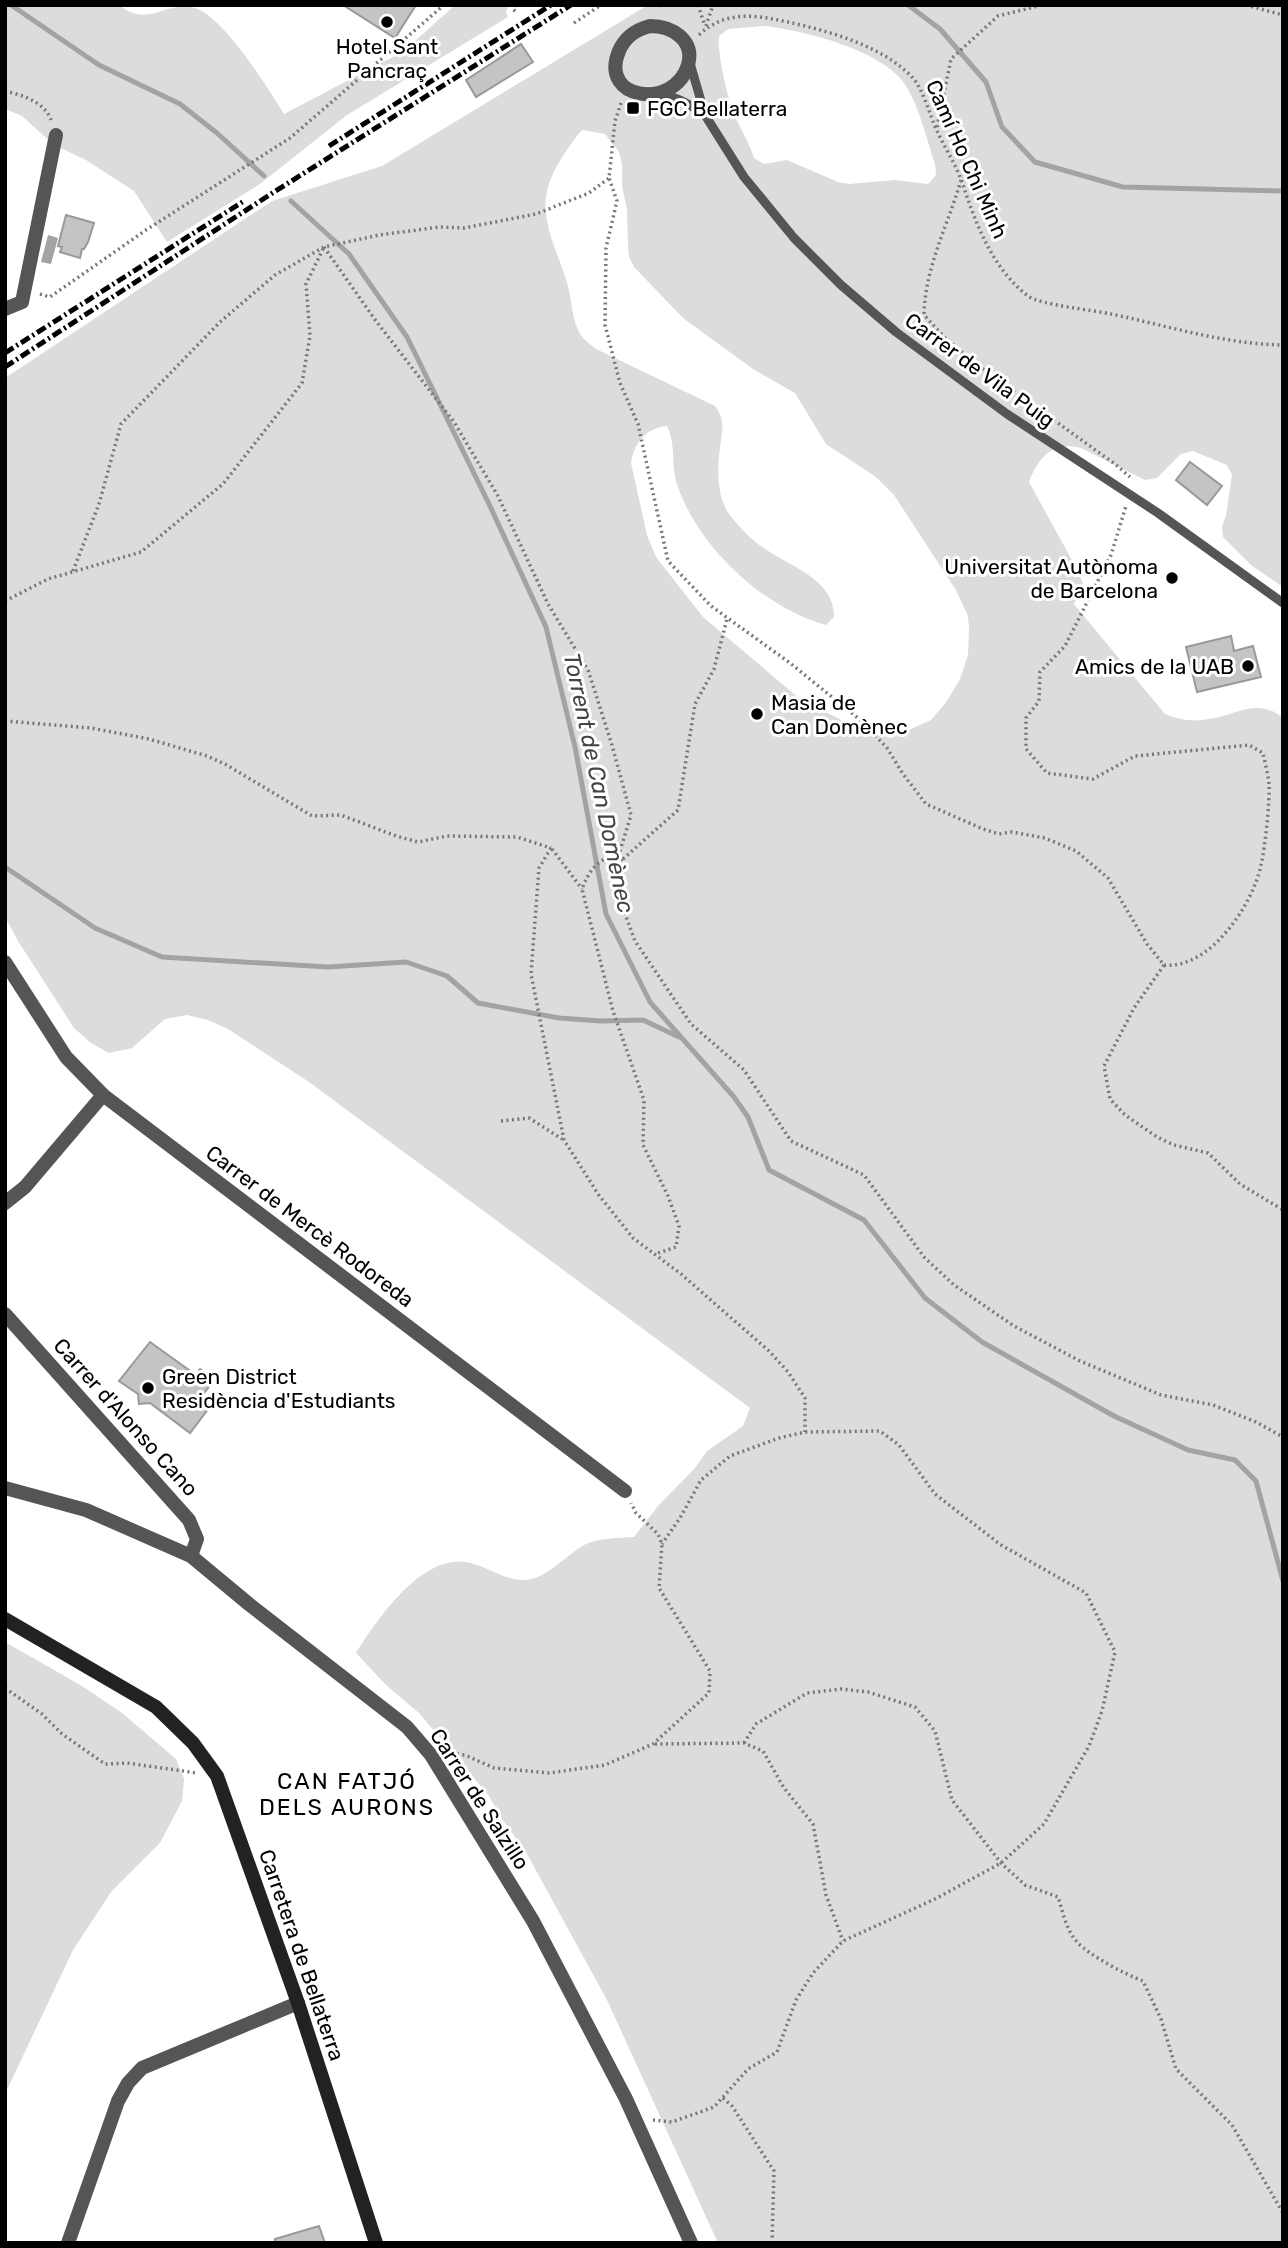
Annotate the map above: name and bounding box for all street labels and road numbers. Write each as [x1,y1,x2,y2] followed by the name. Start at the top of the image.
[921,76,1013,242] street label: Camí Ho Chi Minh
[900,307,1060,433] street label: Carrer de Vila Puig
[201,1140,419,1312] street label: Carrer de Mercè Rodoreda
[49,1333,203,1501] street label: Carrer d'Alonso Cano
[425,1724,535,1874] street label: Carrer de Salzillo
[254,1846,350,2064] street label: Carretera de Bellaterra

